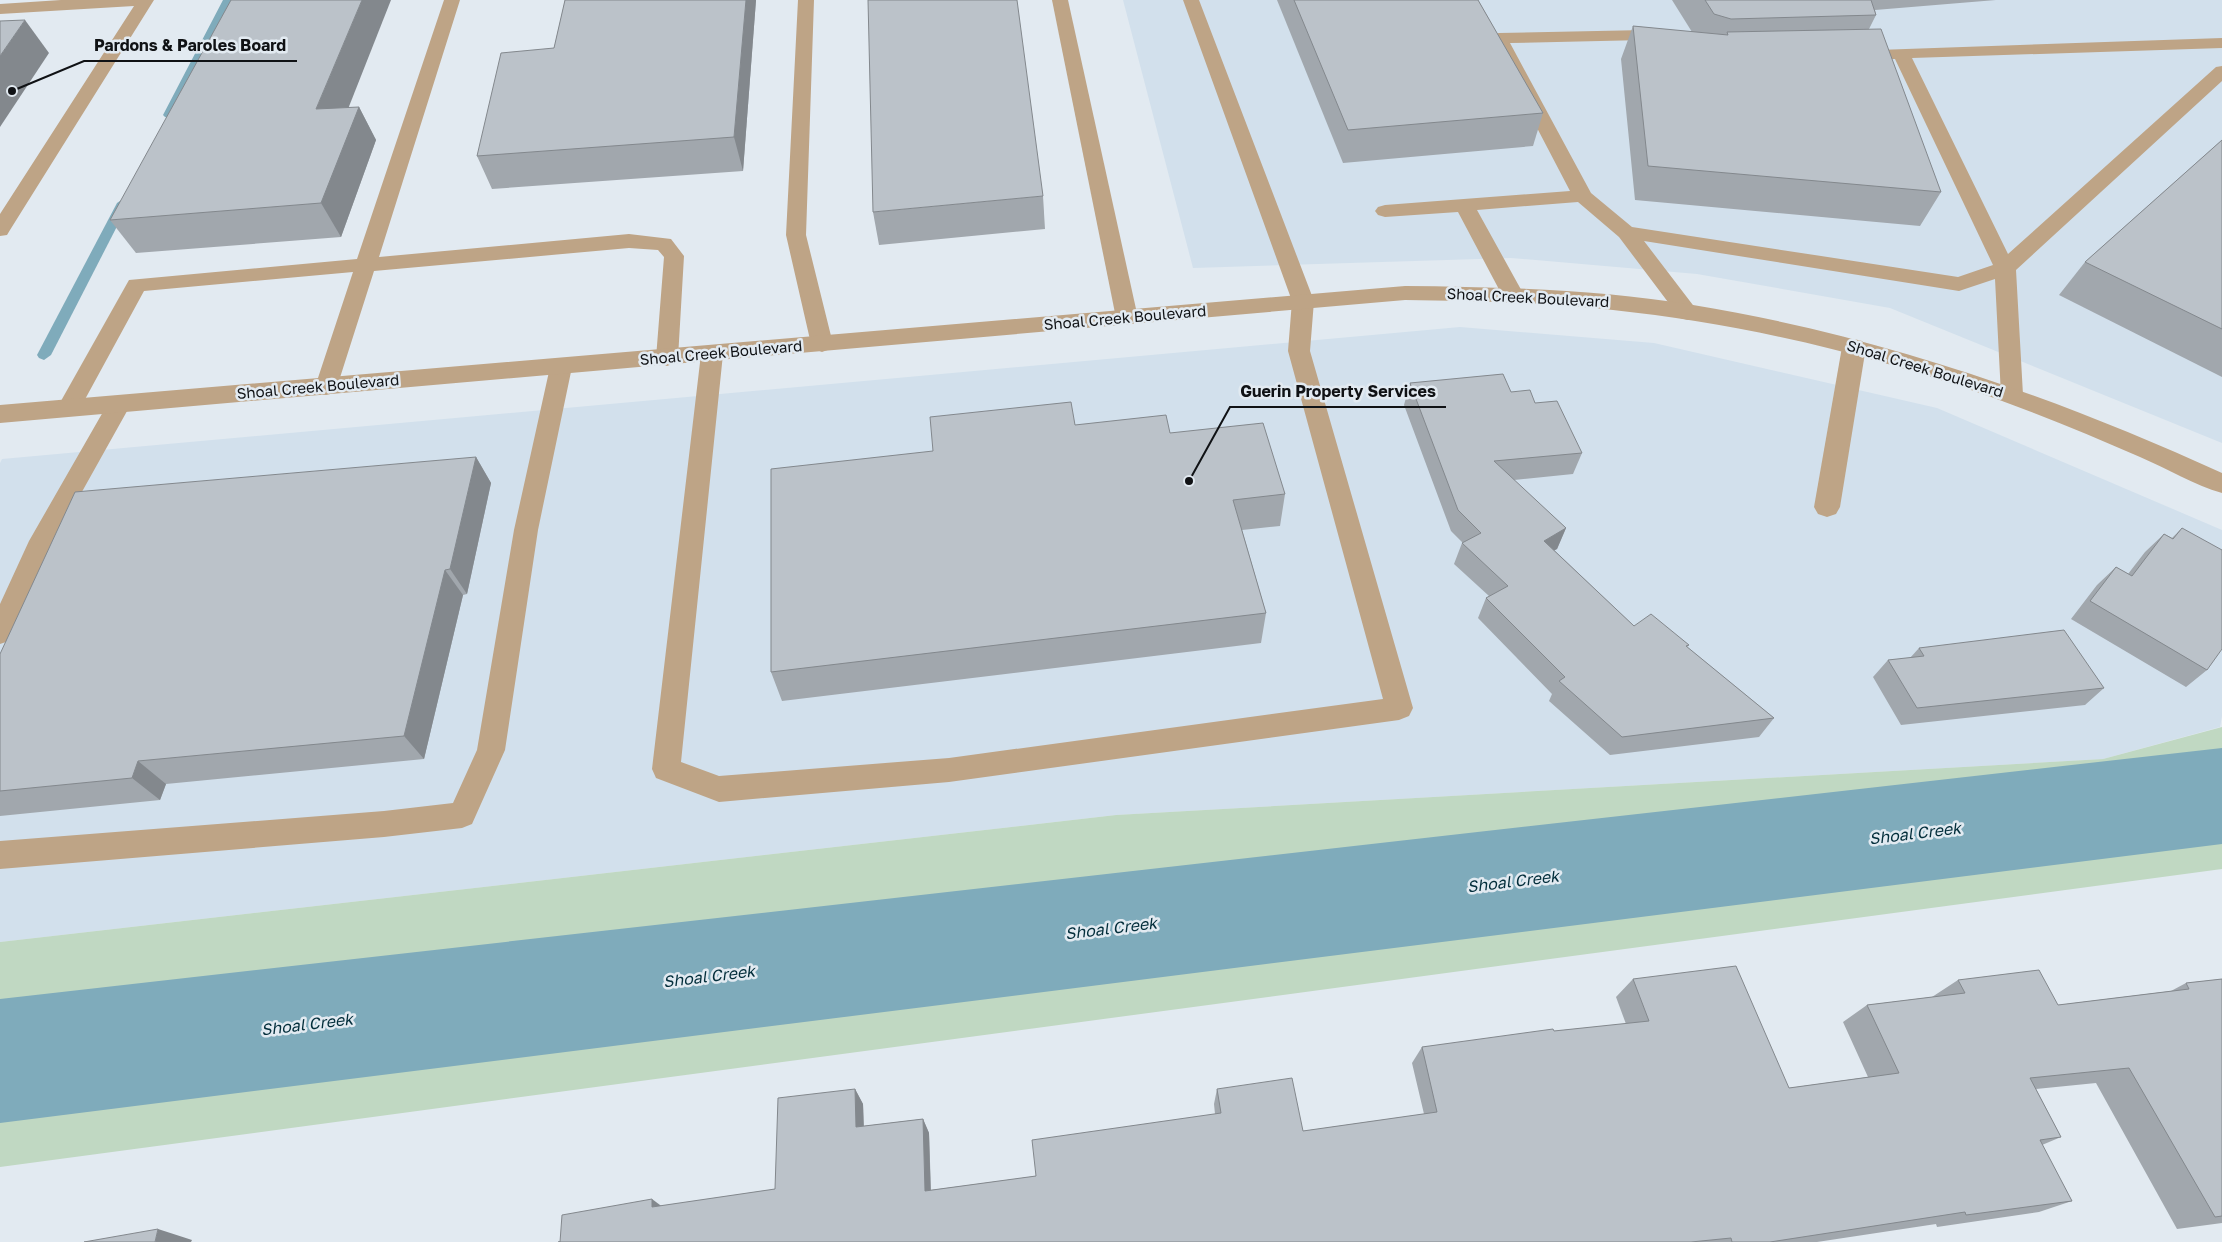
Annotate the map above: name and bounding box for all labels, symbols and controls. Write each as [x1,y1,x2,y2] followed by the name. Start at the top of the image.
[84,30,297,61] callout: Pardons & Paroles Board
[94,35,286,55] text: Pardons & Paroles Board
[1446,284,1610,310] street label: Shoal Creek Boulevard
[1043,301,1207,333] street label: Shoal Creek Boulevard
[639,336,803,368] street label: Shoal Creek Boulevard
[1845,336,2006,400] street label: Shoal Creek Boulevard
[236,370,400,402] street label: Shoal Creek Boulevard
[1230,376,1446,407] callout: Guerin Property Services
[1240,381,1436,401] text: Guerin Property Services
[1868,817,1964,849] water label: Shoal Creek
[1466,865,1562,897] water label: Shoal Creek
[1064,912,1160,944] water label: Shoal Creek
[662,960,758,992] water label: Shoal Creek
[260,1008,356,1040] water label: Shoal Creek

